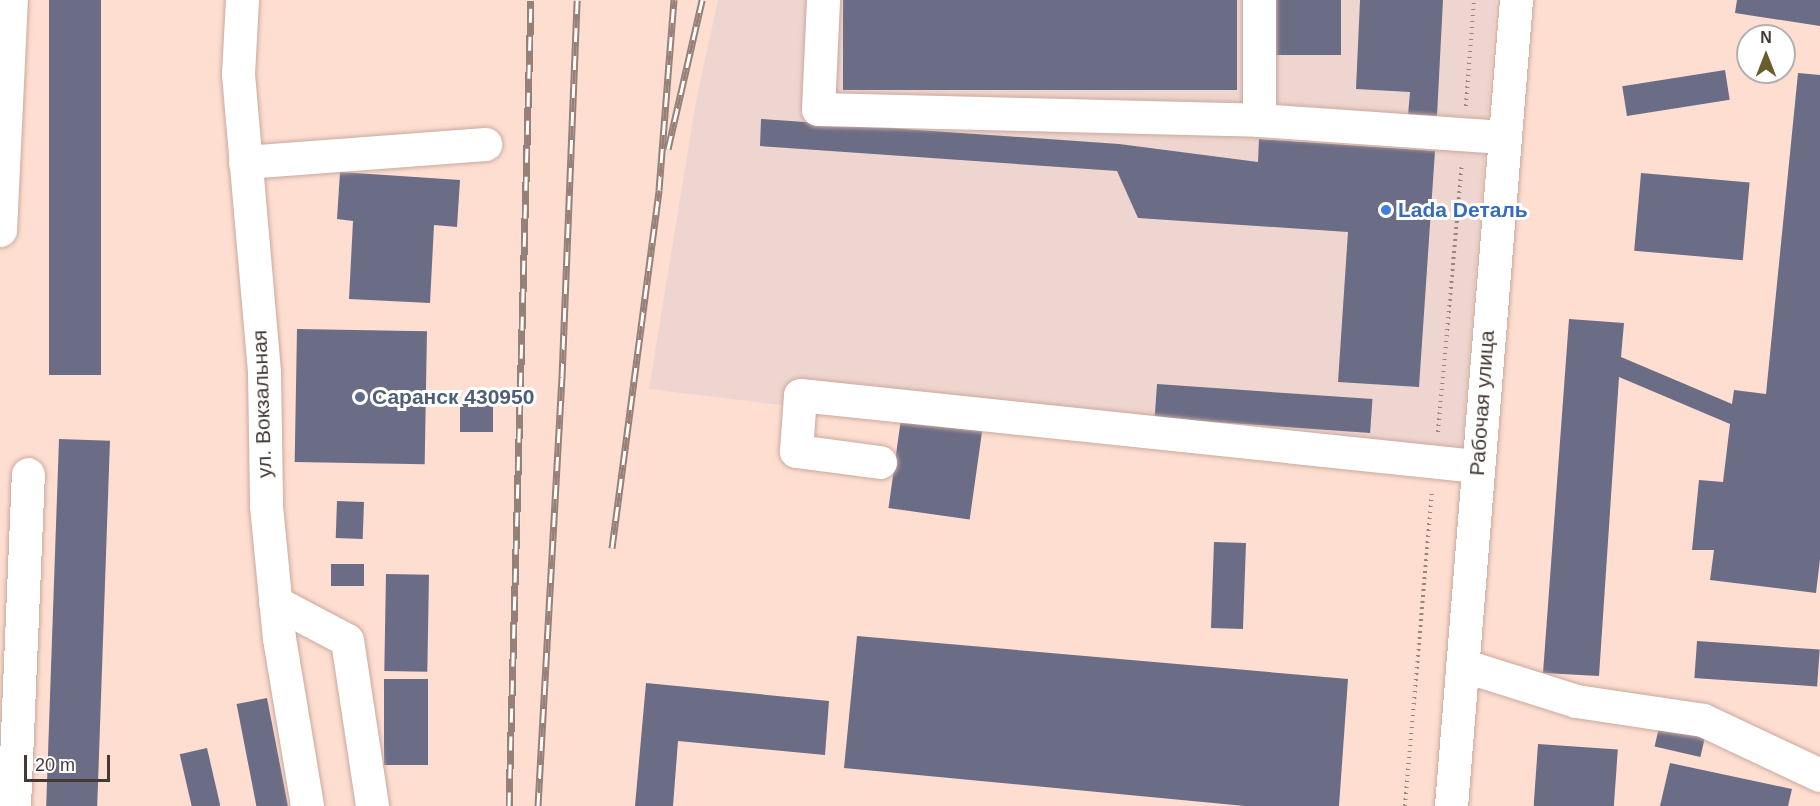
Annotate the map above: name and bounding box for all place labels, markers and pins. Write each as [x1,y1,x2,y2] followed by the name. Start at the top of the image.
[1398,197,1528,223] place label: Lada Dеталь
[1379,203,1393,217] marker: Lada Dеталь
[372,384,534,410] place label: Саранск 430950
[353,390,367,404] marker: Саранск 430950

